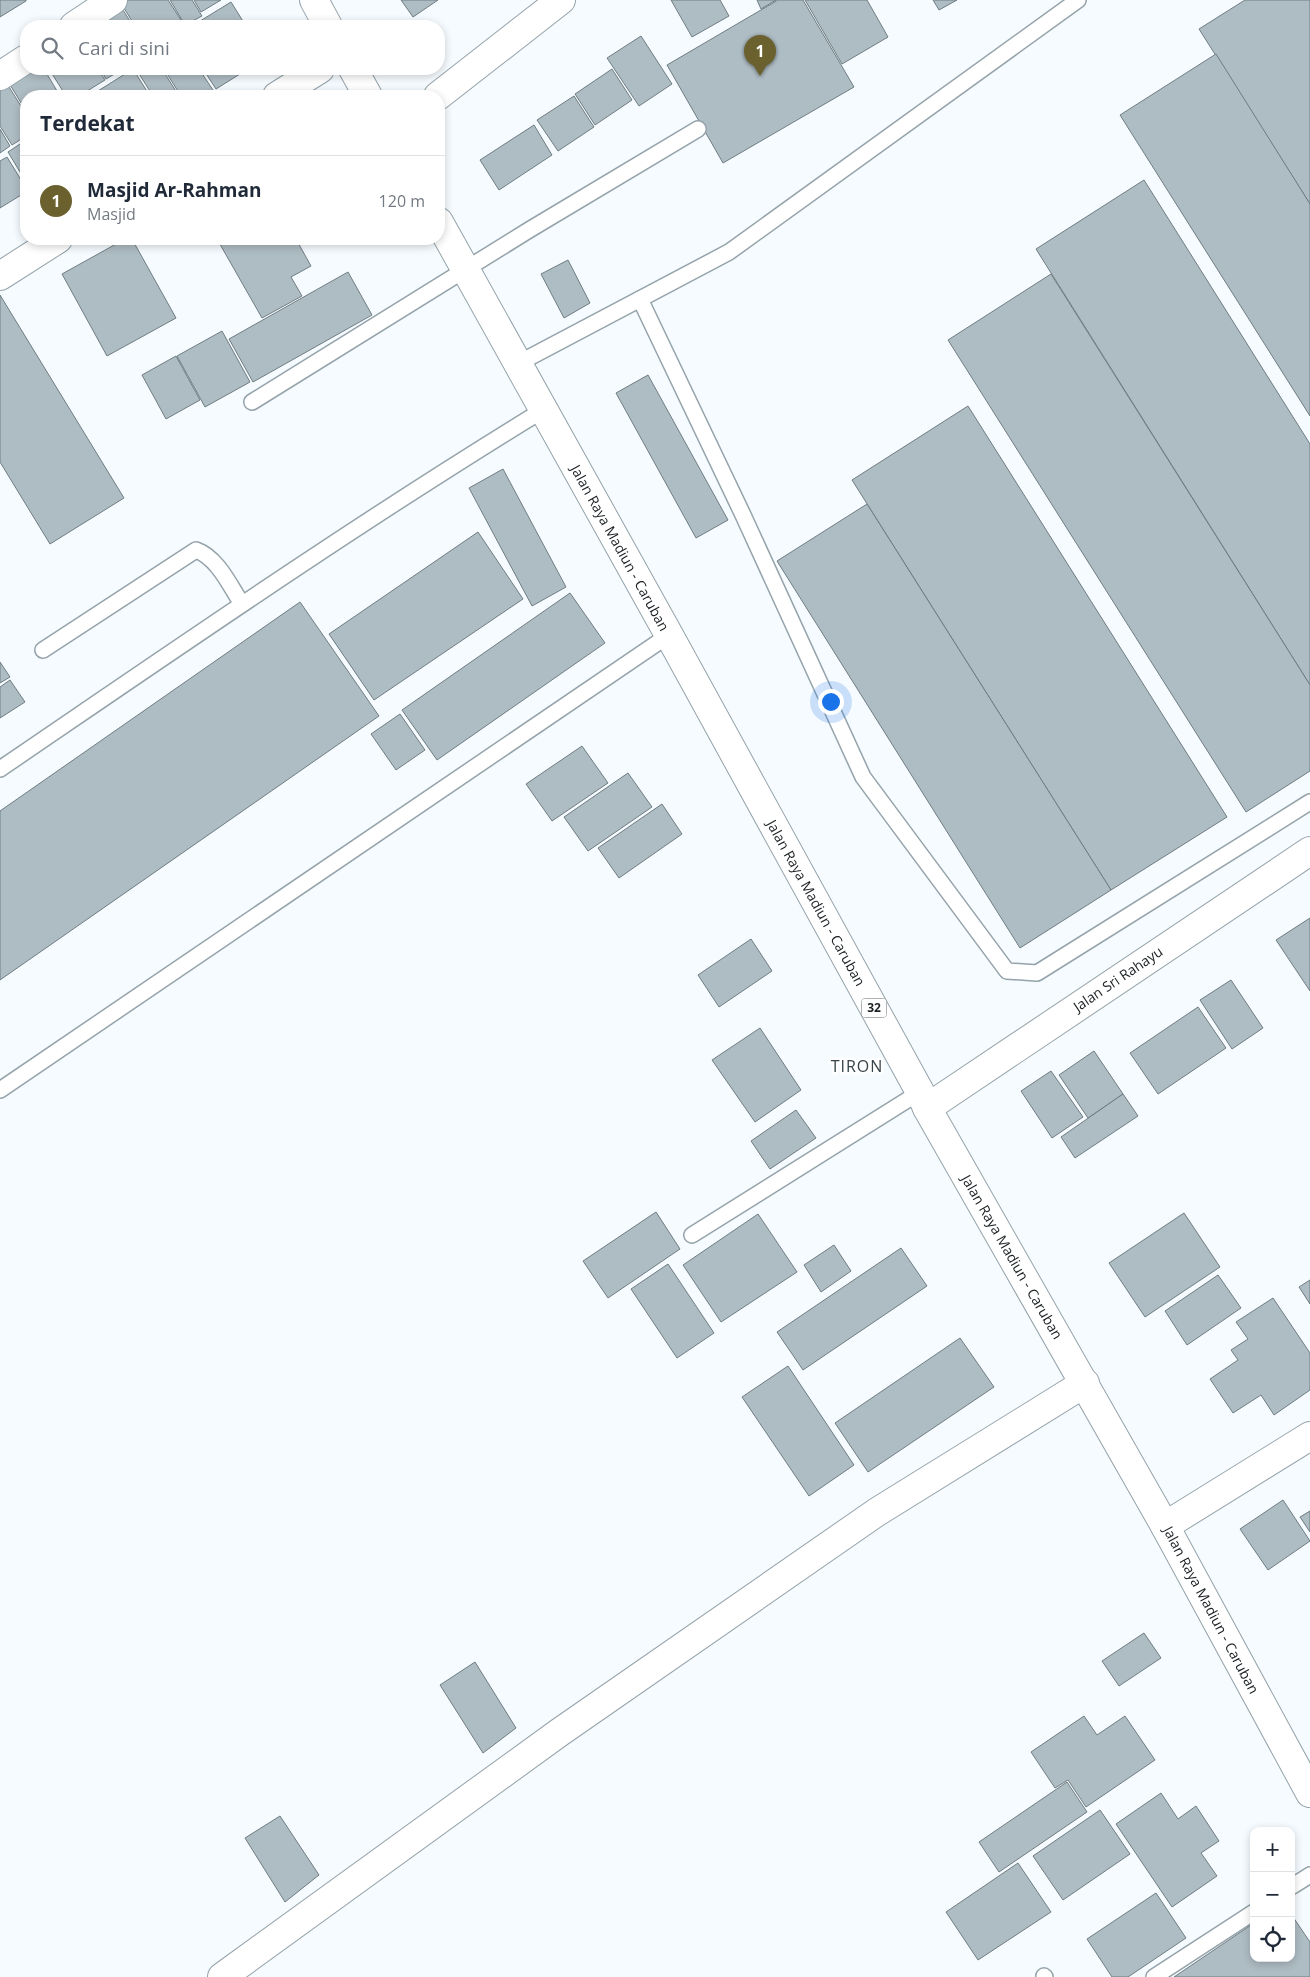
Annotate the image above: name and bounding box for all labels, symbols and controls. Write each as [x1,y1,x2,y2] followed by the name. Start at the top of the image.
[20,20,445,75] search box
[38,34,66,62] icon: search
[78,35,170,61] text: Cari di sini
[744,35,776,76] pin: 1
[40,109,135,137] text: Terdekat
[87,177,261,203] text: Masjid Ar-Rahman
[51,190,61,212] text: 1
[379,190,425,212] text: 120 m
[87,203,136,225] text: Masjid
[566,460,674,634] street label: Jalan Raya Madiun - Caruban
[818,689,844,715] your location
[762,815,870,989] street label: Jalan Raya Madiun - Caruban
[1068,942,1166,1017] street label: Jalan Sri Rahayu
[862,998,886,1018] road number: 32
[831,1055,883,1077] district label: TIRON
[956,1169,1067,1343] street label: Jalan Raya Madiun - Caruban
[1158,1521,1264,1697] street label: Jalan Raya Madiun - Caruban
[1250,1827,1295,1962] map controls
[1250,1827,1295,1872] button: +
[1250,1872,1295,1917] button: −
[1250,1917,1295,1962] button: locate

